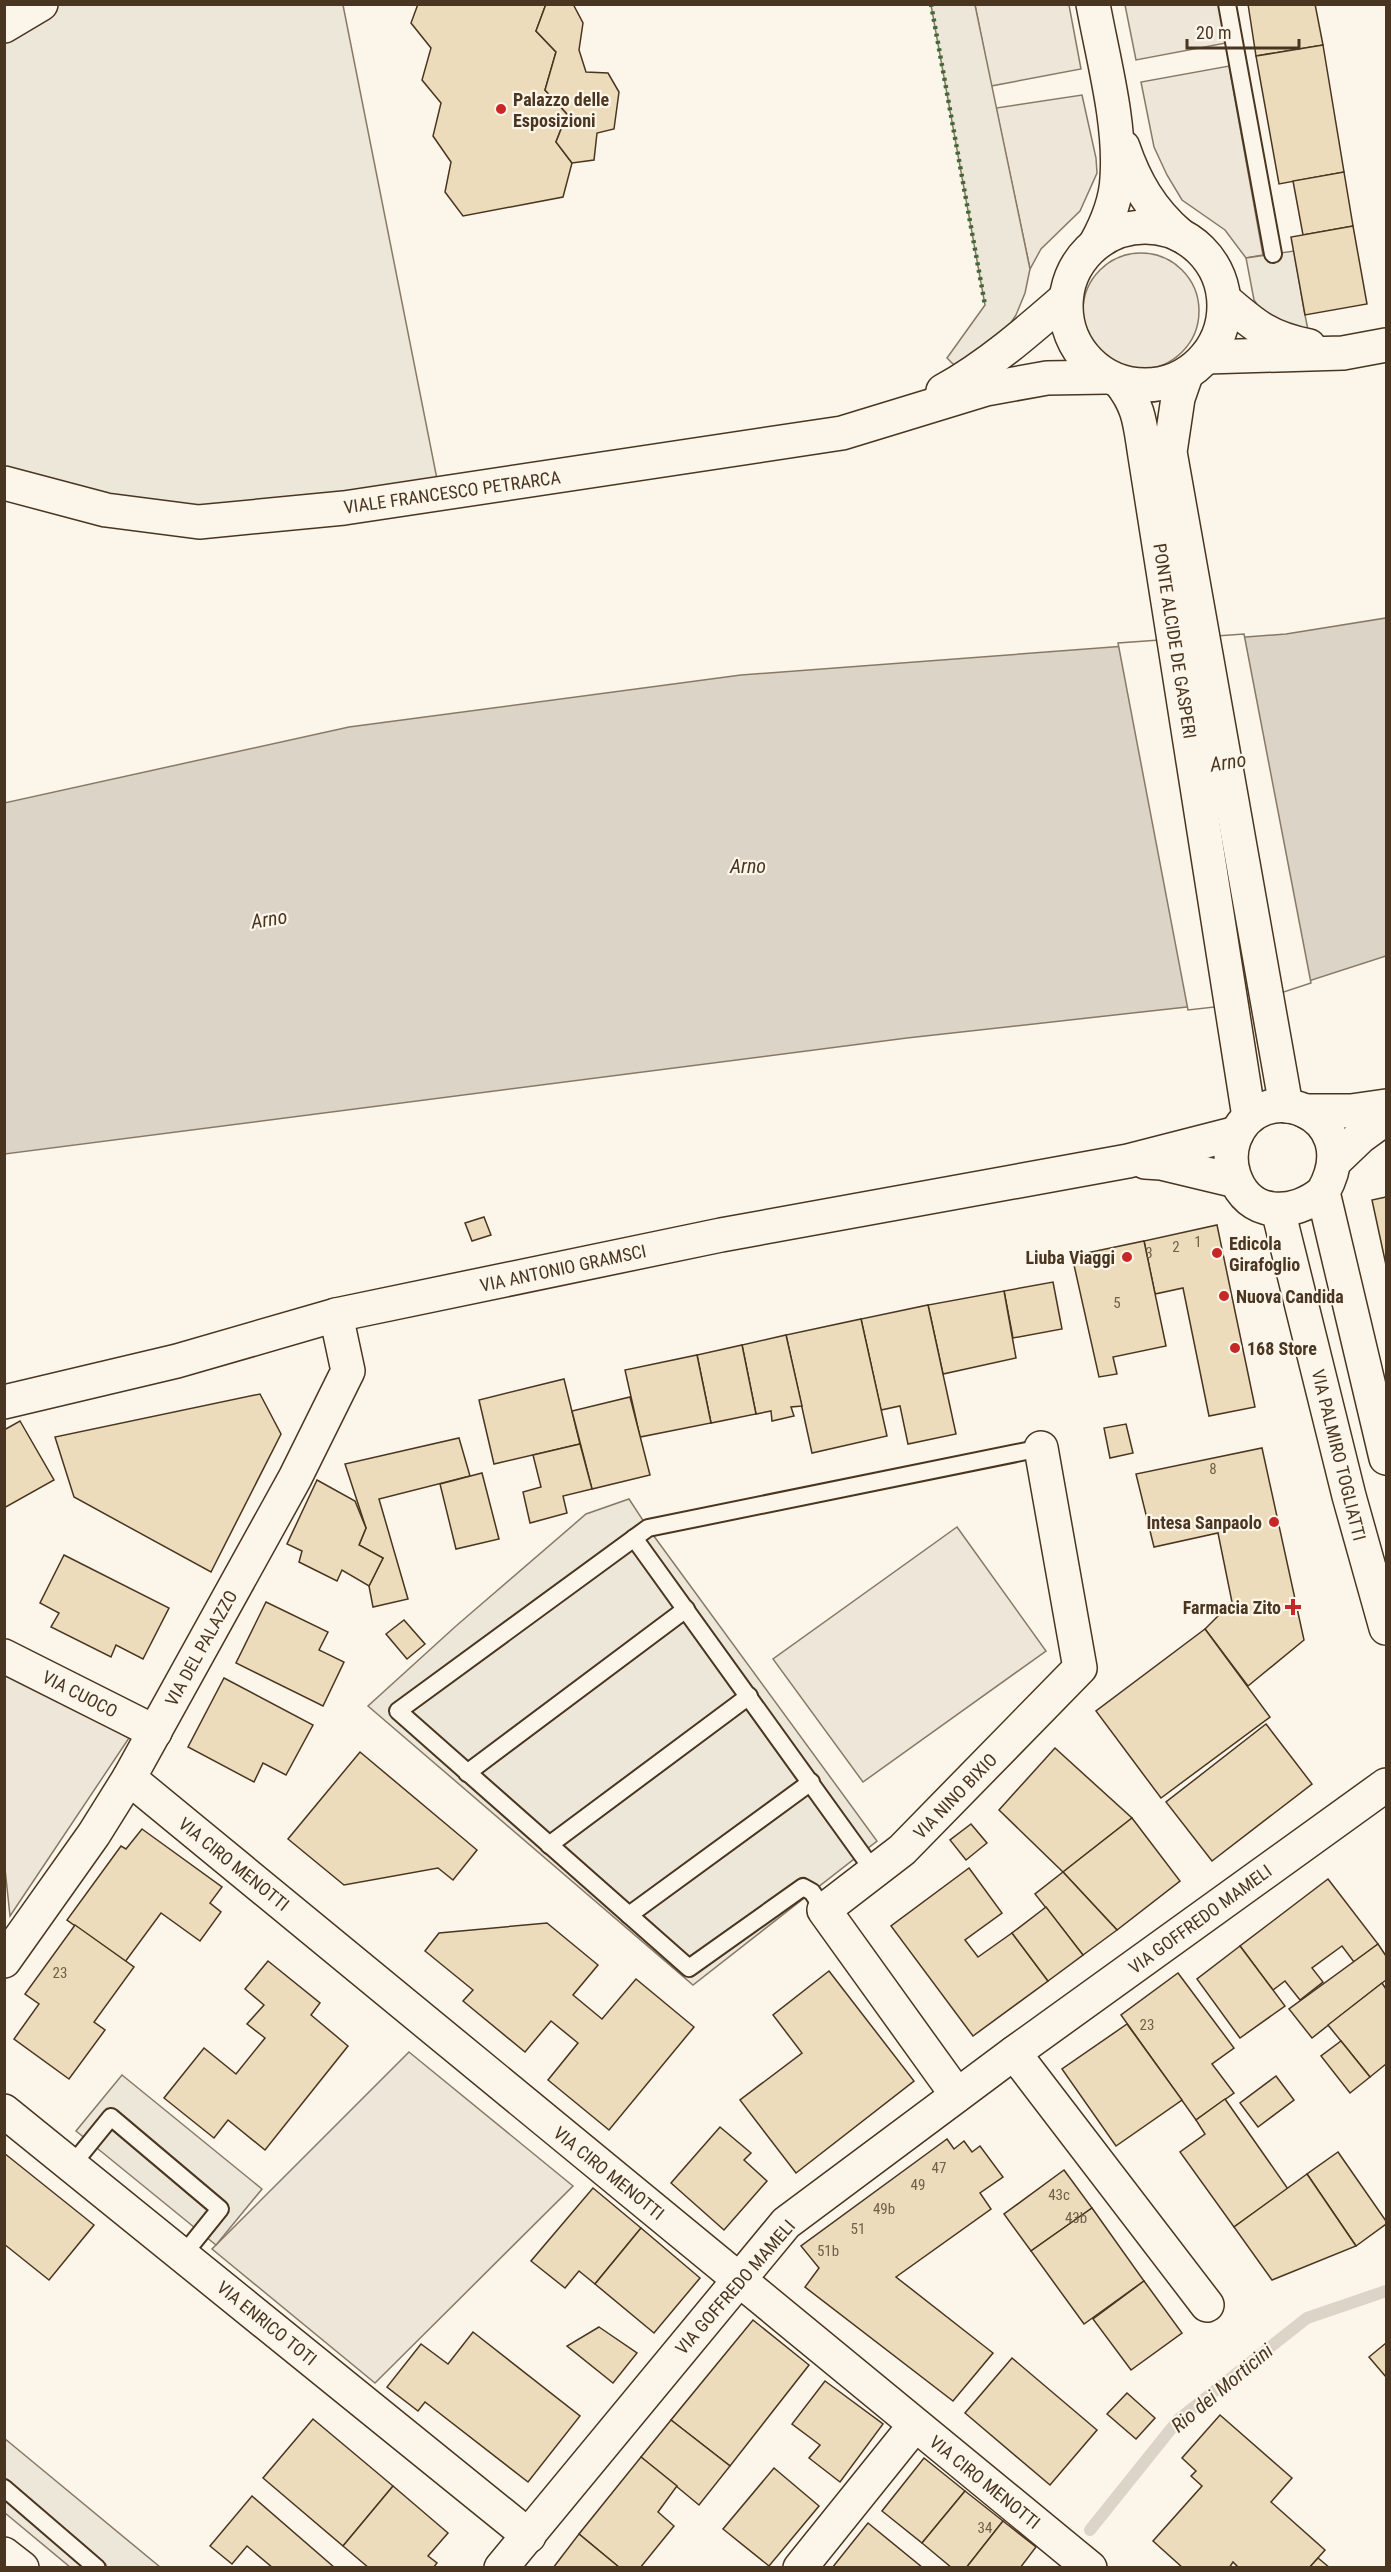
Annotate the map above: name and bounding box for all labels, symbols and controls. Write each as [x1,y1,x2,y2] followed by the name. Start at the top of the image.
[1187,12,1300,50] scale bar
[1196,22,1231,43] text: 20 m
[513,89,609,131] place label: Palazzo delle Esposizioni
[494,102,508,116] marker: Palazzo delle Esposizioni
[342,466,562,518] street label: VIALE FRANCESCO PETRARCA
[1149,542,1201,740] street label: PONTE ALCIDE DE GASPERI
[1207,747,1248,777] water label: Arno
[729,854,766,878] water label: Arno
[248,904,289,934] water label: Arno
[1194,1233,1202,1251] house number: 1
[1229,1233,1300,1275] place label: Edicola Girafoglio
[1172,1238,1180,1256] house number: 2
[478,1240,648,1296] street label: VIA ANTONIO GRAMSCI
[1145,1244,1153,1262] house number: 3
[1210,1246,1224,1260] marker: Edicola Girafoglio
[1025,1247,1115,1268] place label: Liuba Viaggi
[1120,1250,1134,1264] marker: Liuba Viaggi
[1236,1286,1344,1307] place label: Nuova Candida
[1217,1289,1231,1303] marker: Nuova Candida
[1113,1294,1121,1312] house number: 5
[1247,1338,1317,1359] place label: 168 Store
[1228,1341,1242,1355] marker: 168 Store
[1308,1367,1370,1543] street label: VIA PALMIRO TOGLIATTI
[1209,1460,1217,1478] house number: 8
[1146,1512,1262,1533] place label: Intesa Sanpaolo
[1267,1515,1281,1529] marker: Intesa Sanpaolo
[161,1587,241,1709] street label: VIA DEL PALAZZO
[1183,1597,1281,1618] place label: Farmacia Zito
[1286,1600,1300,1614] marker: Farmacia Zito
[39,1666,121,1722] street label: VIA CUOCO
[909,1749,1001,1843] street label: VIA NINO BIXIO
[174,1813,294,1915] street label: VIA CIRO MENOTTI
[1124,1860,1276,1978] street label: VIA GOFFREDO MAMELI
[53,1964,67,1982] house number: 23
[1140,2016,1154,2034] house number: 23
[549,2122,669,2224] street label: VIA CIRO MENOTTI
[932,2159,946,2177] house number: 47
[911,2176,925,2194] house number: 49
[1048,2186,1070,2204] house number: 43c
[873,2200,895,2218] house number: 49b
[1065,2209,1087,2227] house number: 43b
[671,2215,799,2359] street label: VIA GOFFREDO MAMELI
[851,2220,865,2238] house number: 51
[817,2242,839,2260] house number: 51b
[213,2277,321,2369] street label: VIA ENRICO TOTI
[1166,2338,1278,2437] water label: Rio dei Morticini
[925,2431,1045,2533] street label: VIA CIRO MENOTTI
[978,2519,992,2537] house number: 34

